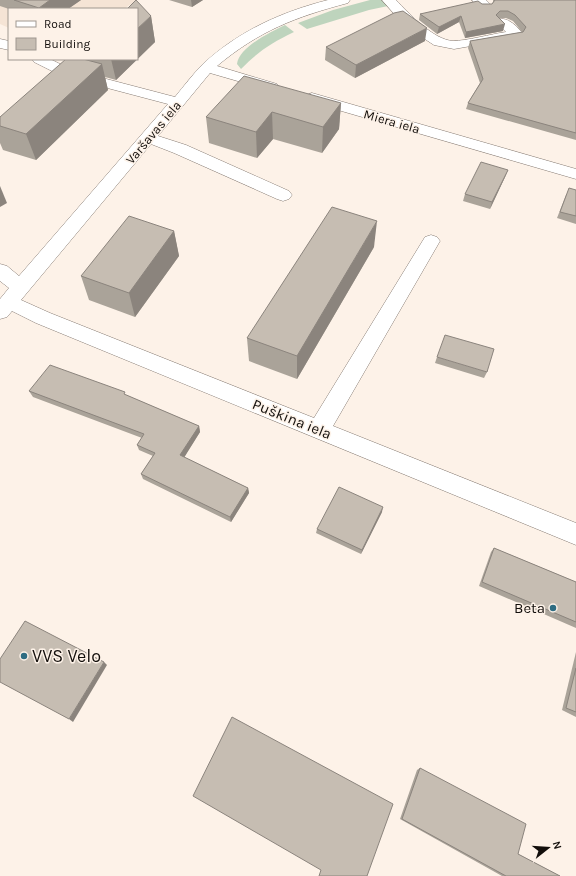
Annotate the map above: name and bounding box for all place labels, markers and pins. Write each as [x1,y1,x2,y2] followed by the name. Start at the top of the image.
[514,599,545,617] place label: Beta
[548,603,558,613] marker: Beta
[32,645,101,667] place label: VVS Velo
[19,651,29,661] marker: VVS Velo

